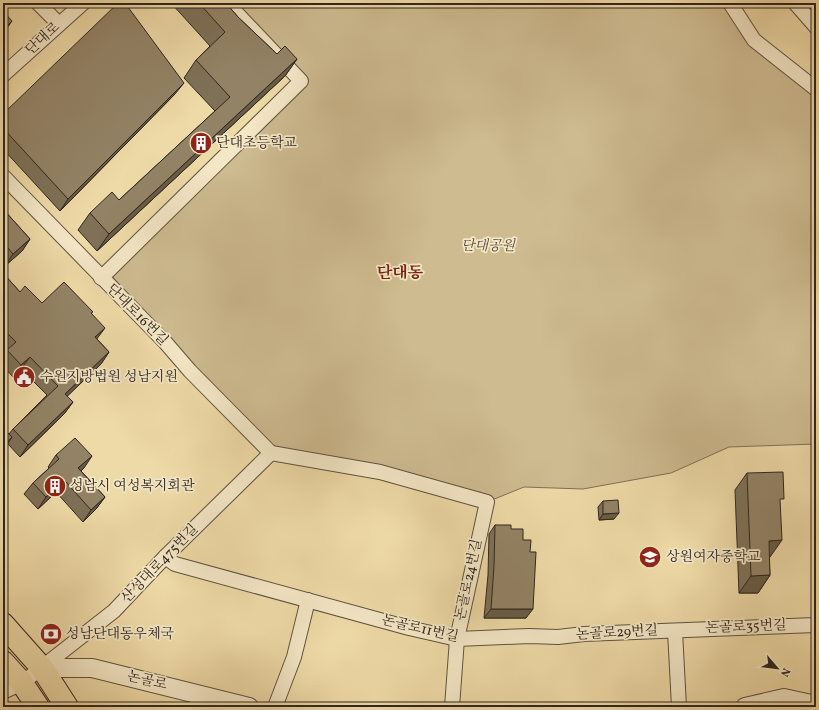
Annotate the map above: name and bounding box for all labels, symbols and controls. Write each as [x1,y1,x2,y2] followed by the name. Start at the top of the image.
[22,18,65,60] street label: 단대로
[188,130,214,156] building icon: 단대초등학교
[216,134,298,153] place label: 단대초등학교
[461,237,517,256] park label: 단대공원
[377,263,424,285] district label: 단대동
[102,280,172,350] street label: 단대로16번길
[11,364,37,390] public building icon: 수원지방법원 성남지원
[40,368,178,387] place label: 수원지방법원 성남지원
[42,473,68,499] building icon: 성남시 여성복지회관
[70,477,195,496] place label: 성남시 여성복지회관
[117,520,203,608] street label: 산성대로475번길
[451,537,487,623] street label: 논골로24번길
[637,544,663,570] school or university icon: 상원여자중학교
[666,548,761,567] place label: 상원여자중학교
[380,611,460,647] street label: 논골로11번길
[705,616,787,638] street label: 논골로35번길
[38,621,64,647] bank icon: 성남단대동우체국
[575,621,659,645] street label: 논골로29번길
[66,625,174,644] place label: 성남단대동우체국
[757,648,797,688] north arrow
[776,665,793,679] text: N
[125,667,169,695] street label: 논골로

